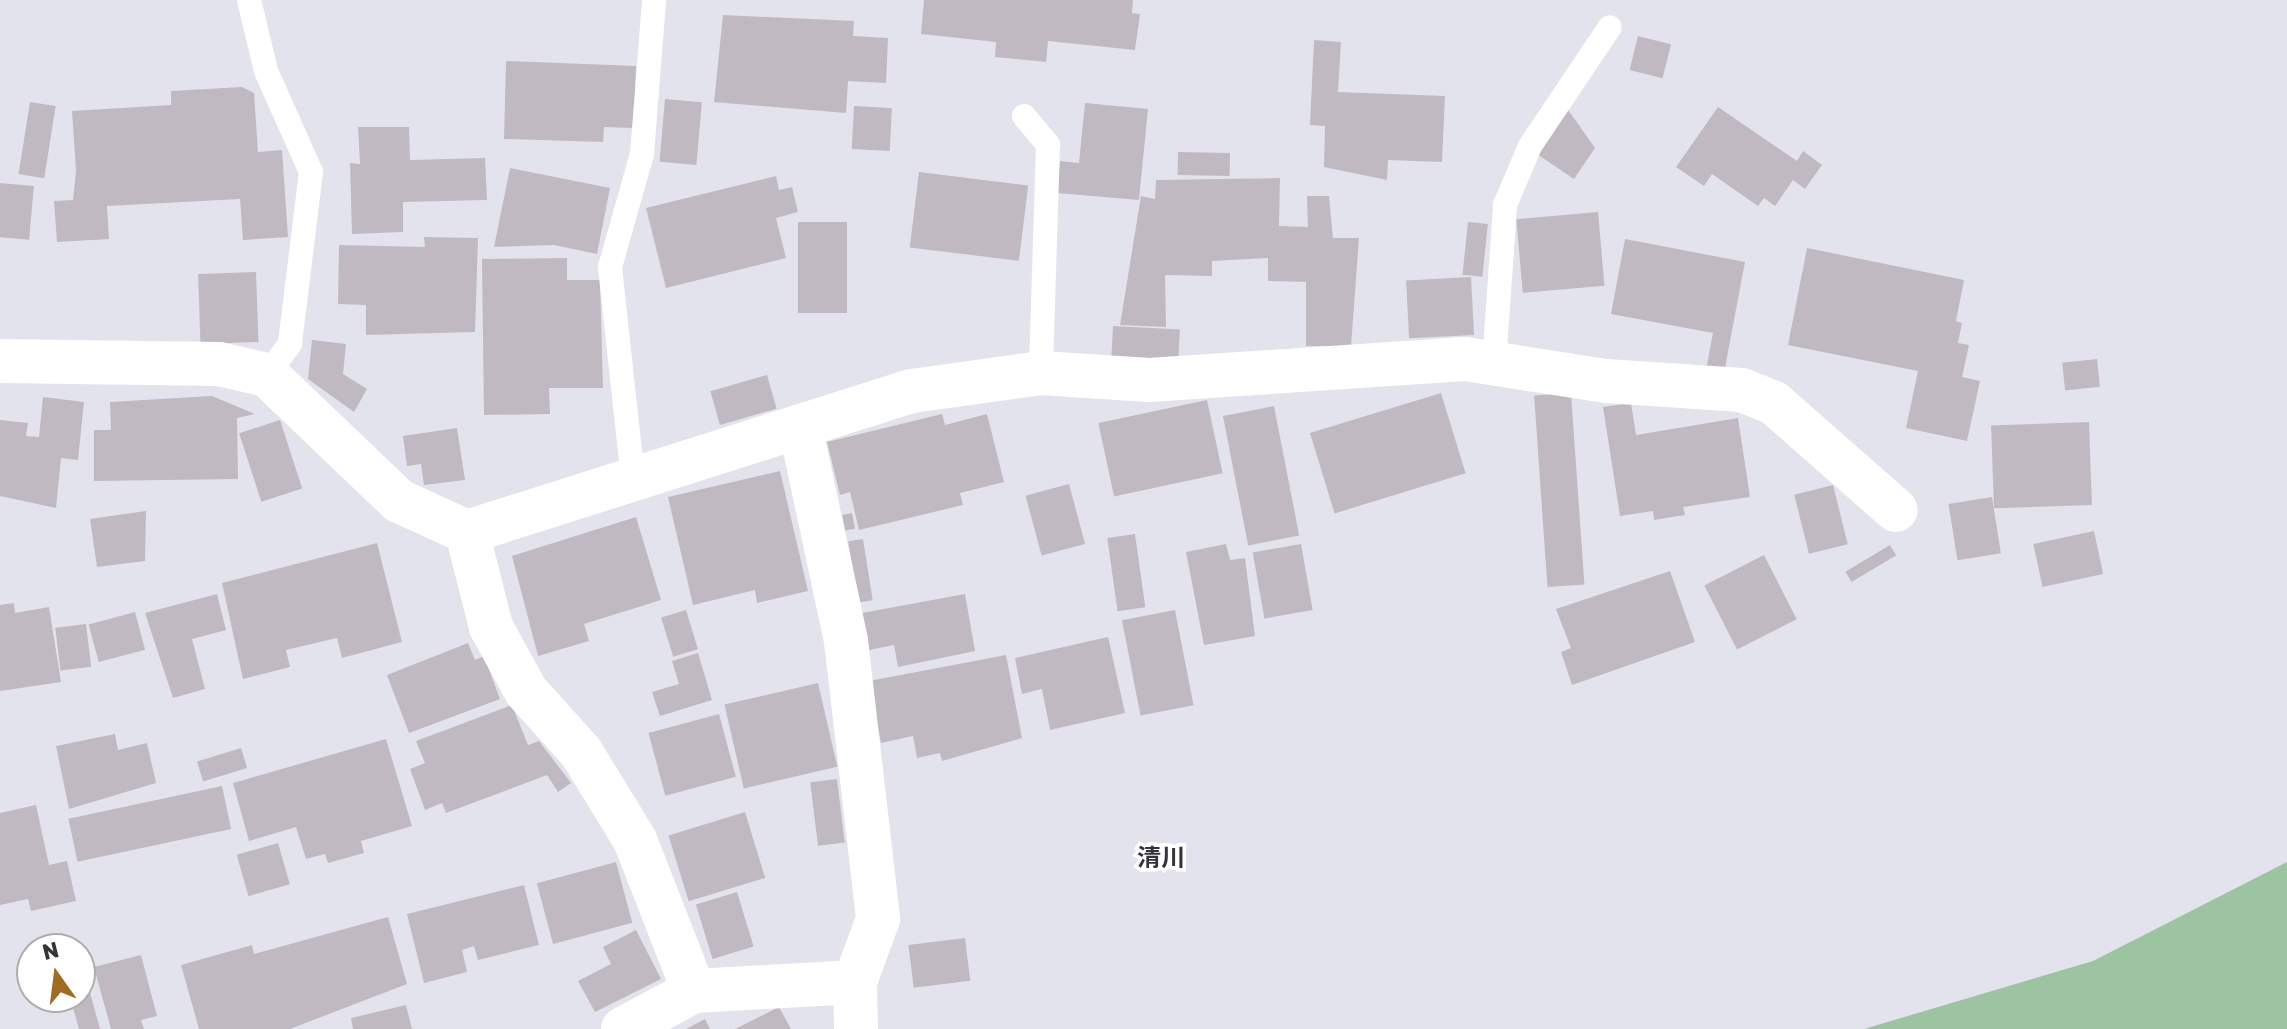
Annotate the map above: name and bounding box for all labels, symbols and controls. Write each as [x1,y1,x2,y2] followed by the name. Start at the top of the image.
[1137,845,1185,873] district label: 清川
[16,933,96,1013] north arrow
[40,936,61,966] text: N

